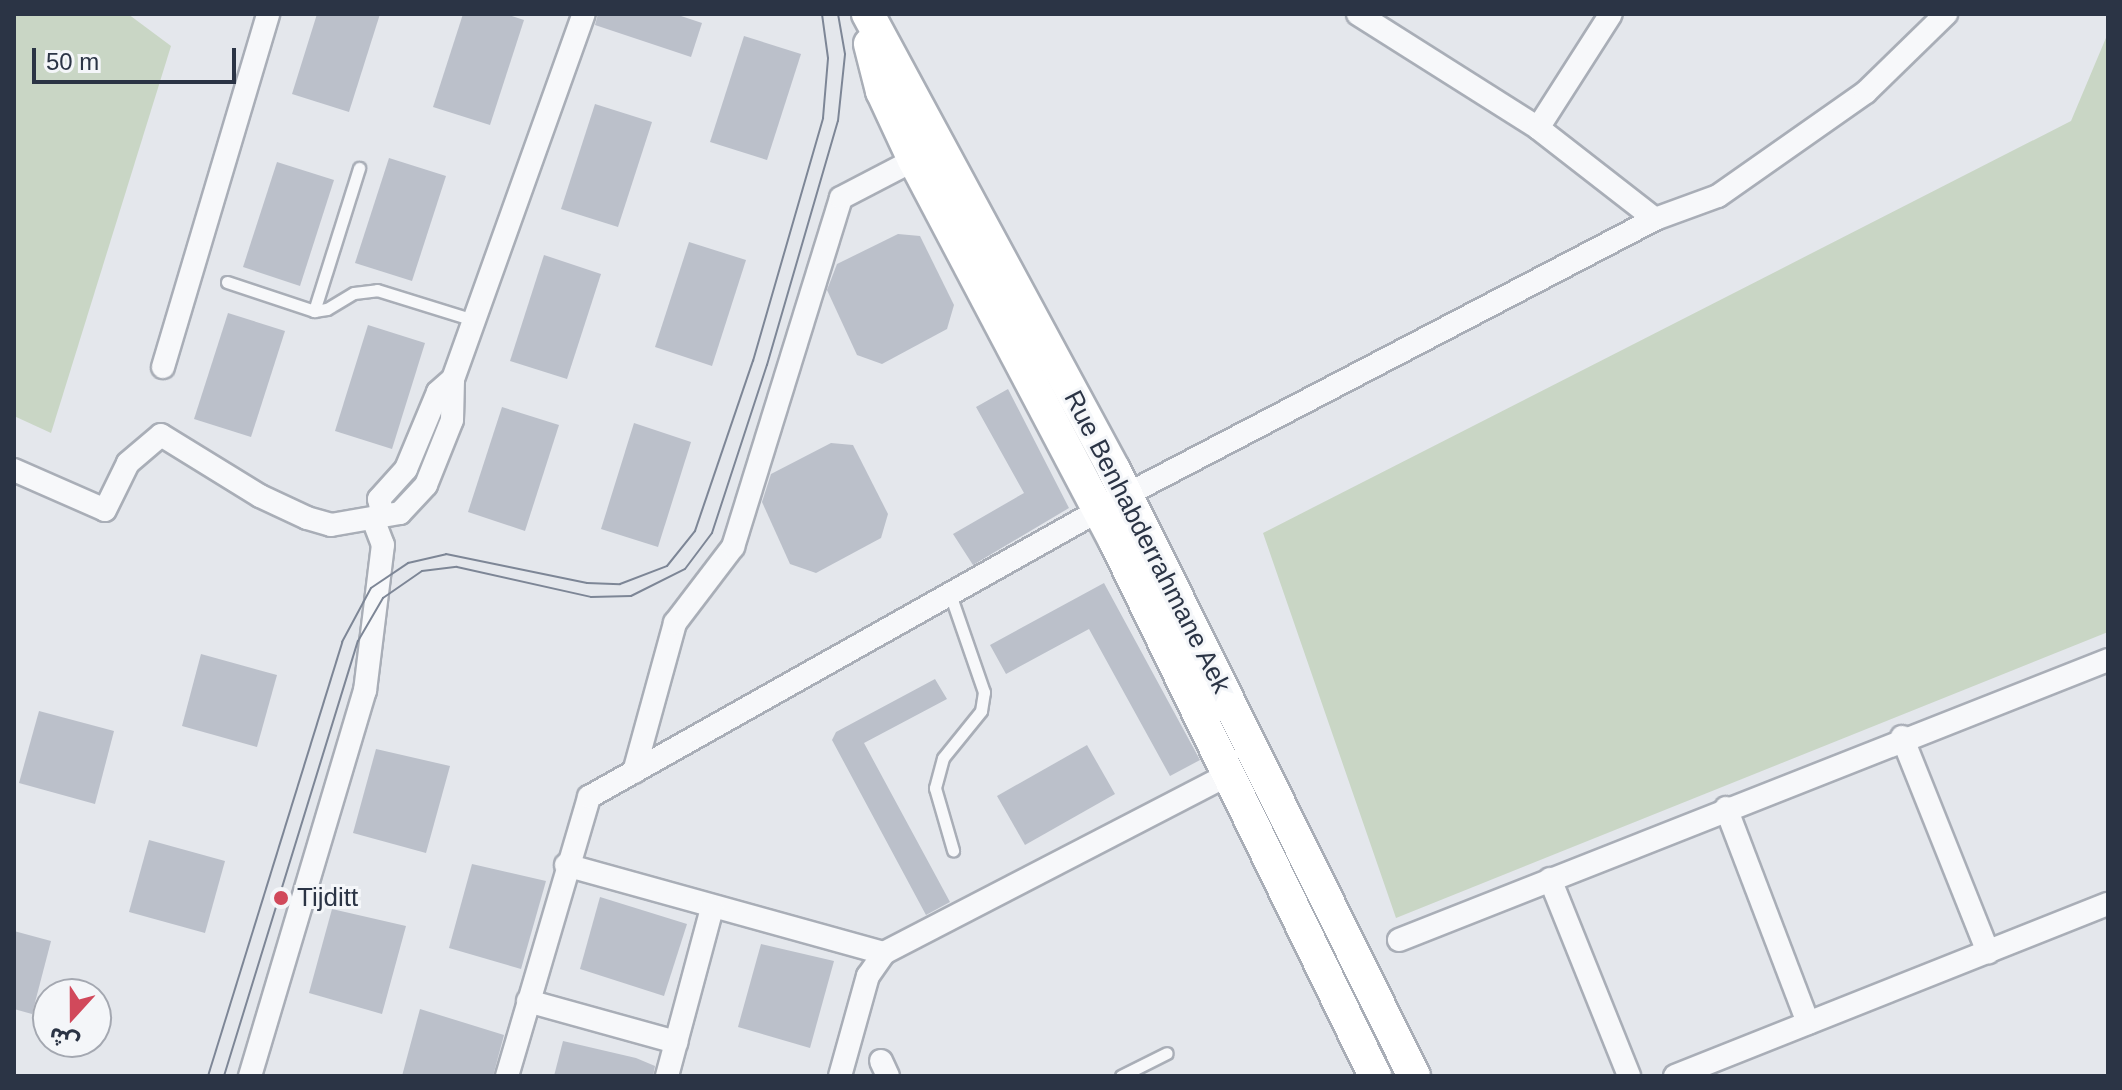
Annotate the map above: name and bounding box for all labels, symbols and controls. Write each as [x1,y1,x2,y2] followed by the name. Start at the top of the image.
[36,32,240,82] scale bar
[46,48,99,75] text: 50 m
[1057,385,1237,699] street label: Rue Benhabderrahmane Aek
[297,882,358,914] place label: Tijditt
[272,889,290,907] marker: Tijditt
[32,978,112,1058] north arrow
[45,1022,82,1056] text: ش

